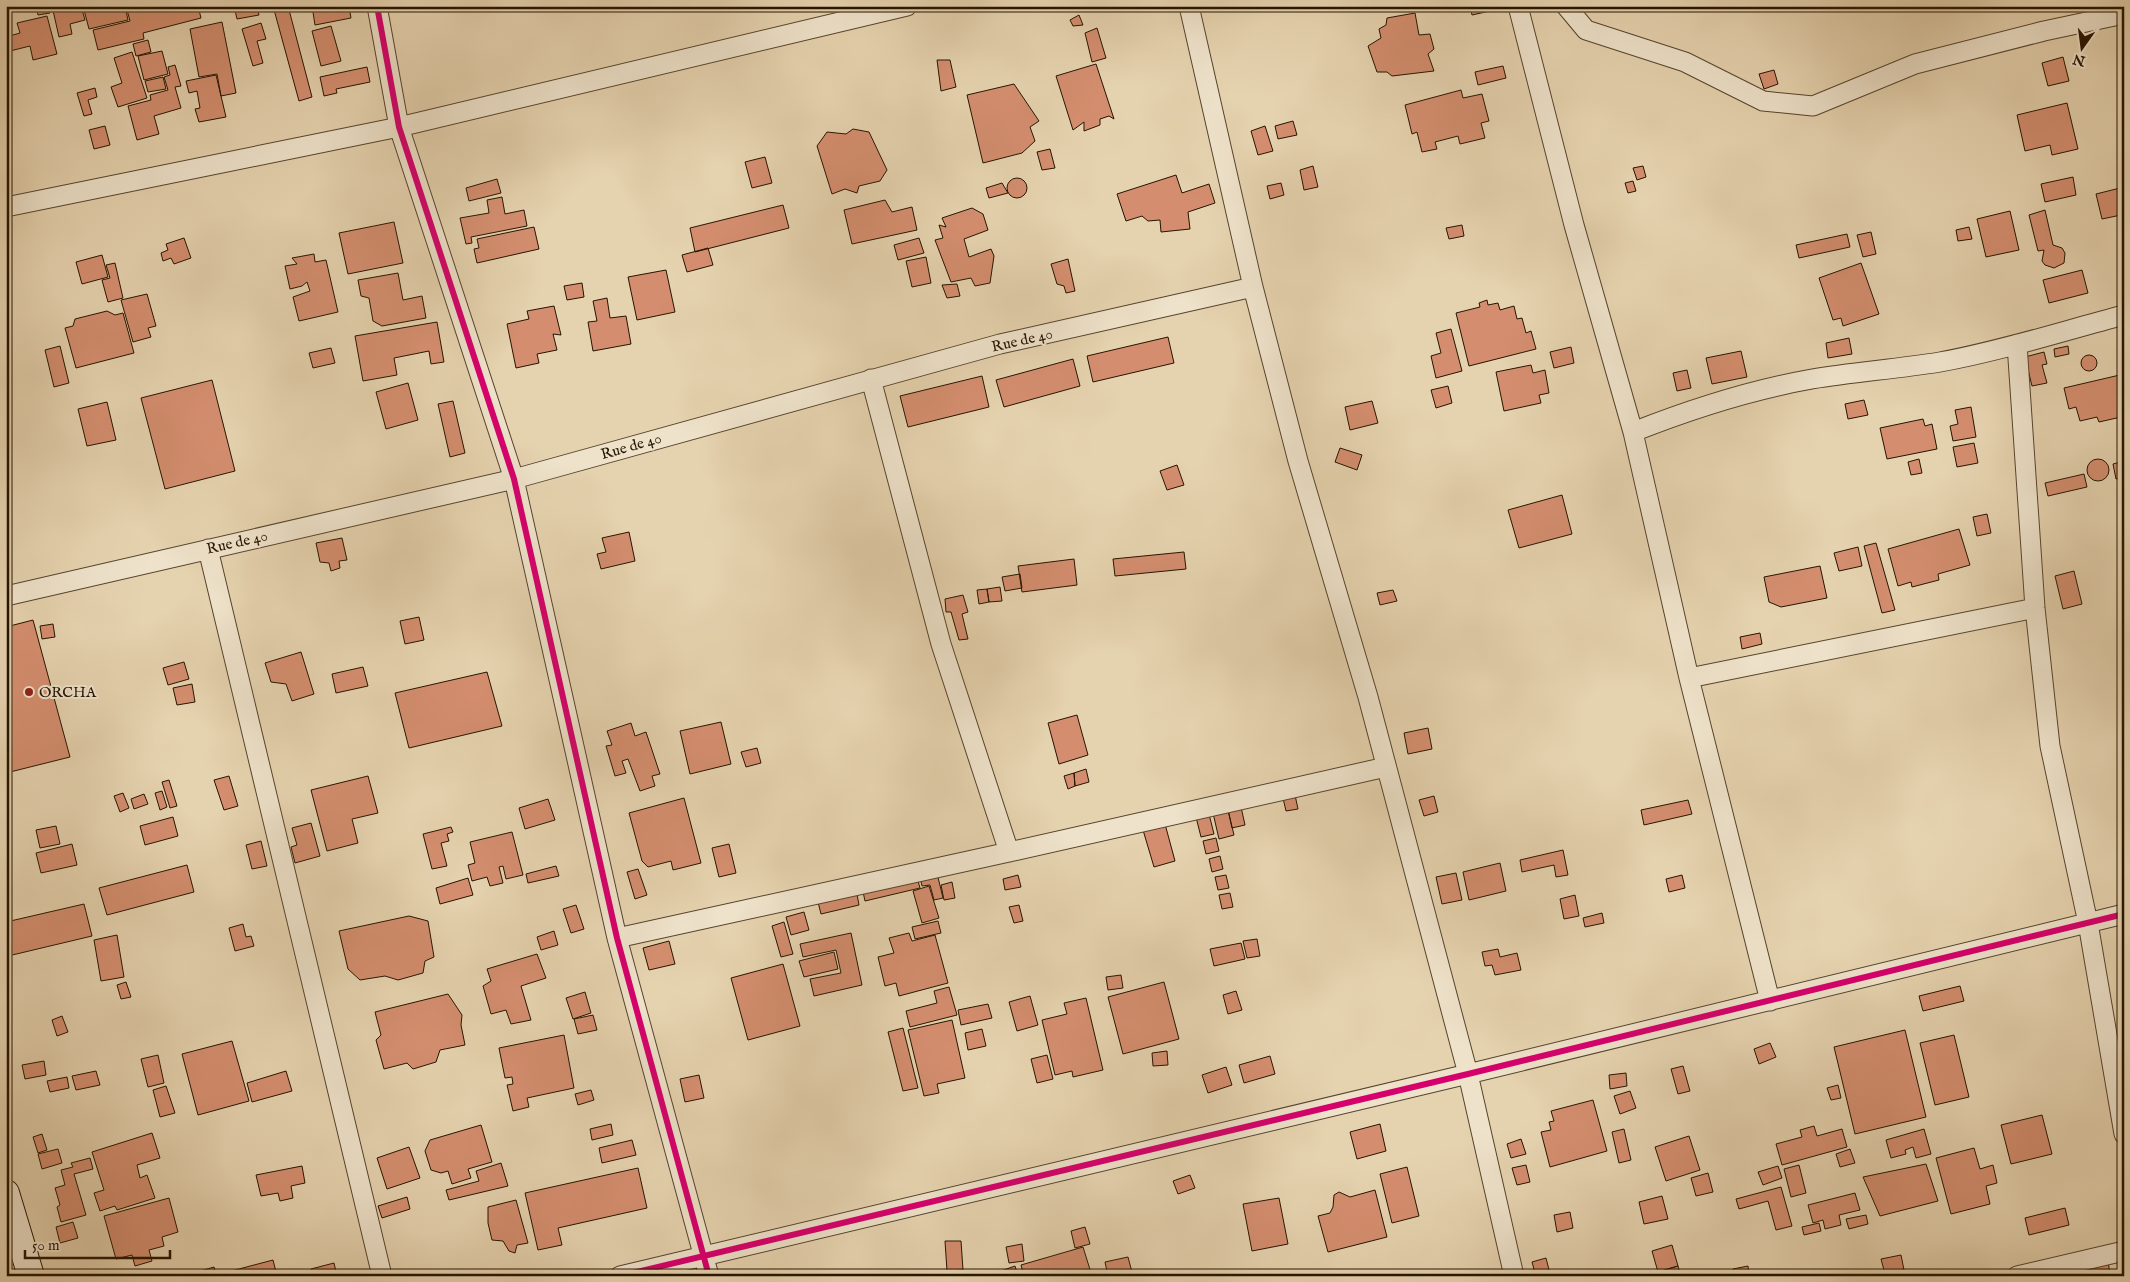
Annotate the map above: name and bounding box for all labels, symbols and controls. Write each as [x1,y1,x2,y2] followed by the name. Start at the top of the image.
[2058,22,2108,72] north arrow
[2071,49,2088,70] text: N
[990,324,1055,357] street label: Rue de 40
[599,429,664,464] street label: Rue de 40
[205,526,270,559] street label: Rue de 40
[39,683,97,702] place label: ORCHA
[23,686,35,698] marker: ORCHA
[25,1227,170,1259] scale bar
[32,1236,60,1255] text: 50 m

